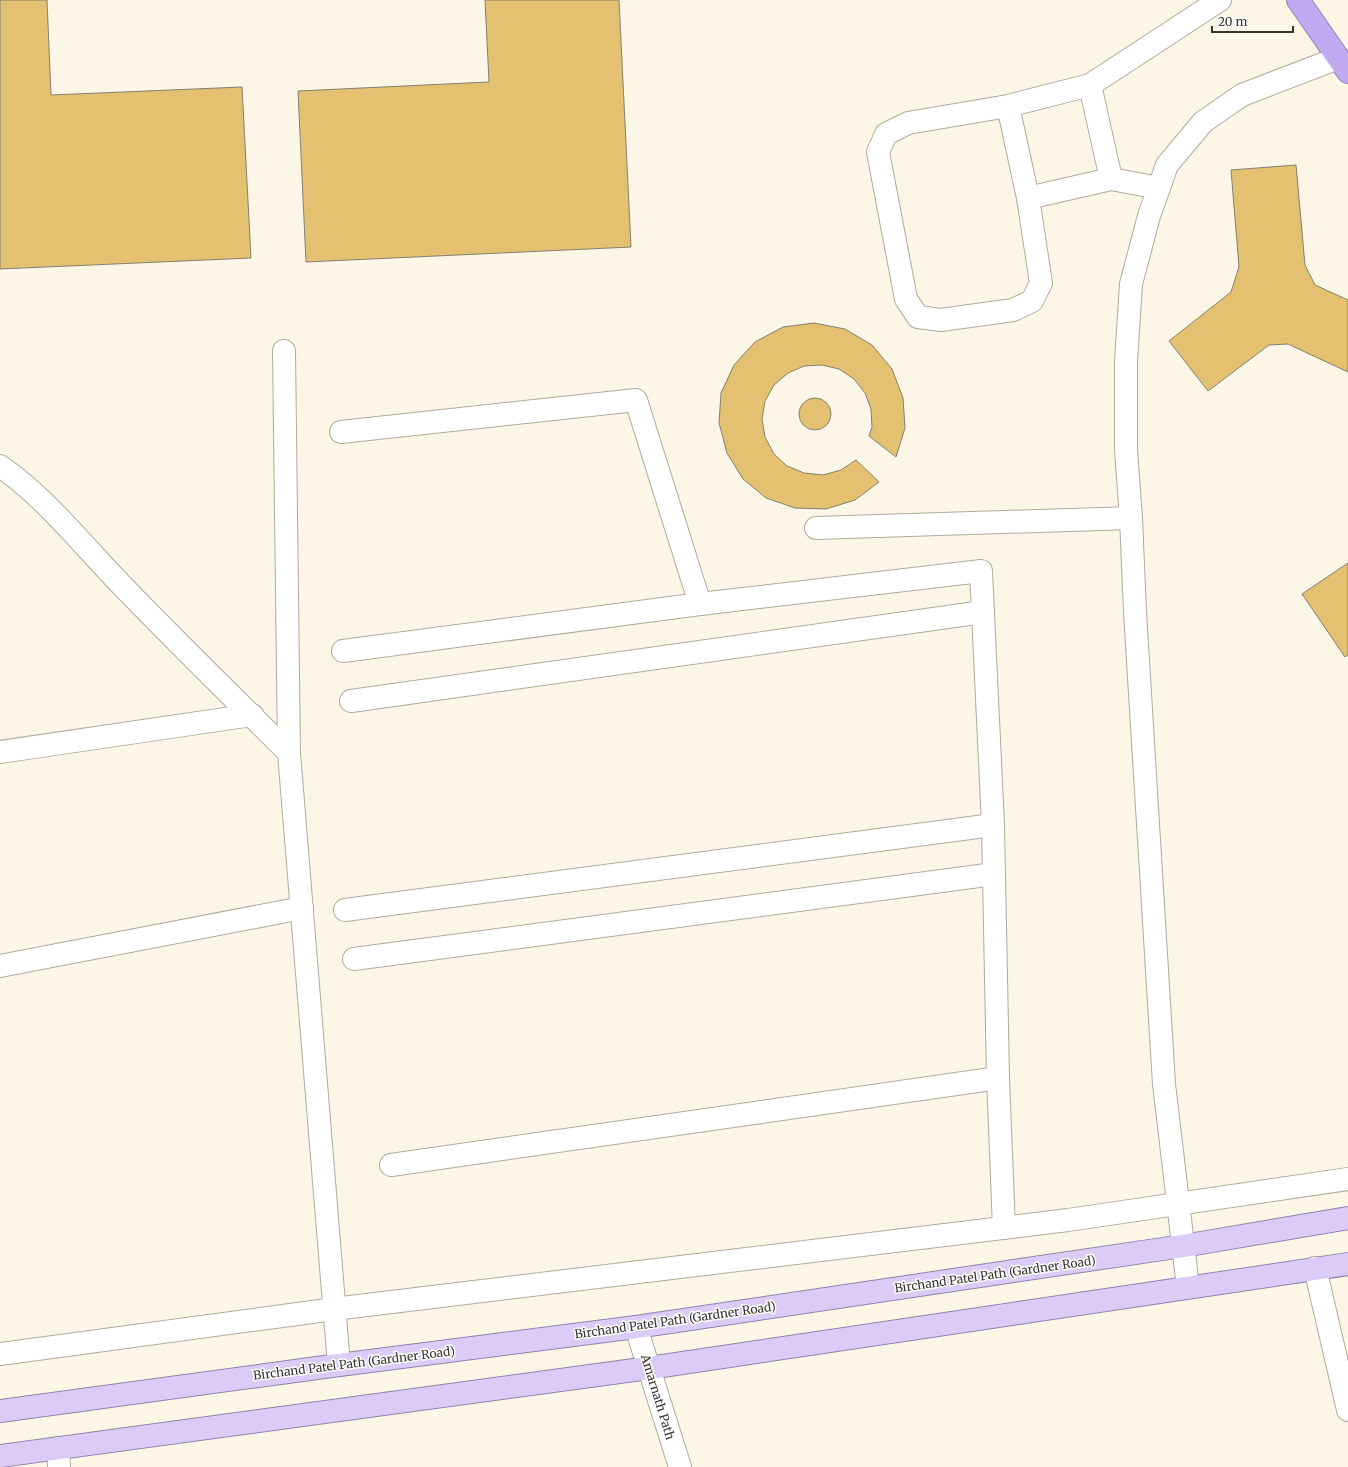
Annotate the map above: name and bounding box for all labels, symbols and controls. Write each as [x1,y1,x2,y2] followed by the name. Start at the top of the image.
[1212,8,1293,34] scale bar
[1218,14,1247,29] text: 20 m
[893,1252,1097,1296] street label: Birchand Patel Path (Gardner Road)
[573,1298,777,1342] street label: Birchand Patel Path (Gardner Road)
[252,1343,456,1383] street label: Birchand Patel Path (Gardner Road)
[638,1352,678,1441] street label: Amarnath Path

